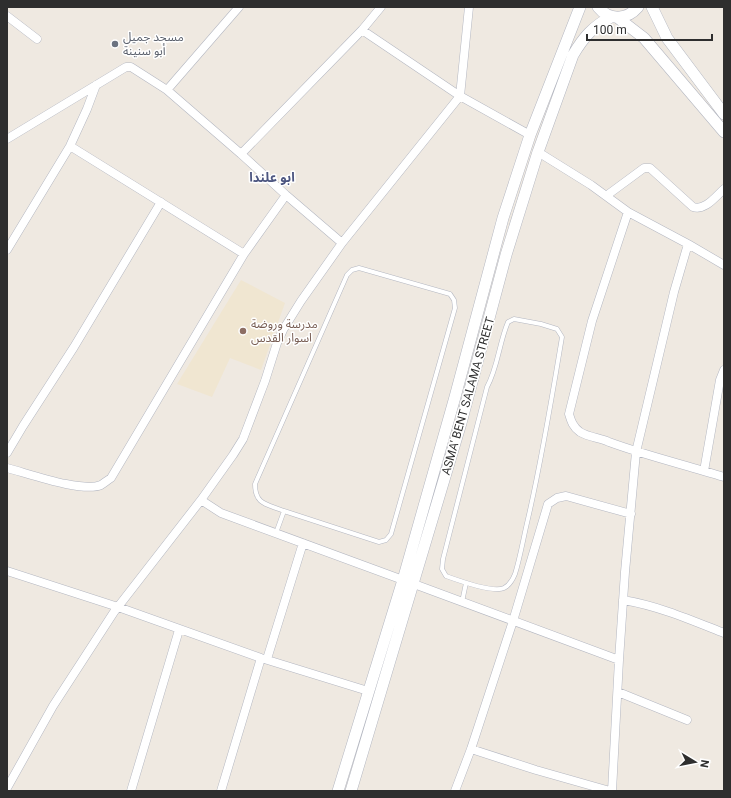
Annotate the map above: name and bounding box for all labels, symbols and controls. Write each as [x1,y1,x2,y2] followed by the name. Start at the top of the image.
[587,16,712,42] scale bar
[593,23,627,37] text: 100 m
[123,30,184,58] place label: مسجد جميل أبو سنينة
[110,39,120,49] marker: مسجد جميل أبو سنينة
[249,170,295,185] district label: ابو علندا
[439,315,497,477] street label: ASMA' BENT SALAMA STREET
[251,317,318,345] place label: مدرسة وروضة اسوار القدس
[238,326,248,336] marker: مدرسة وروضة اسوار القدس
[675,742,715,782] north arrow
[697,759,711,769] text: N

